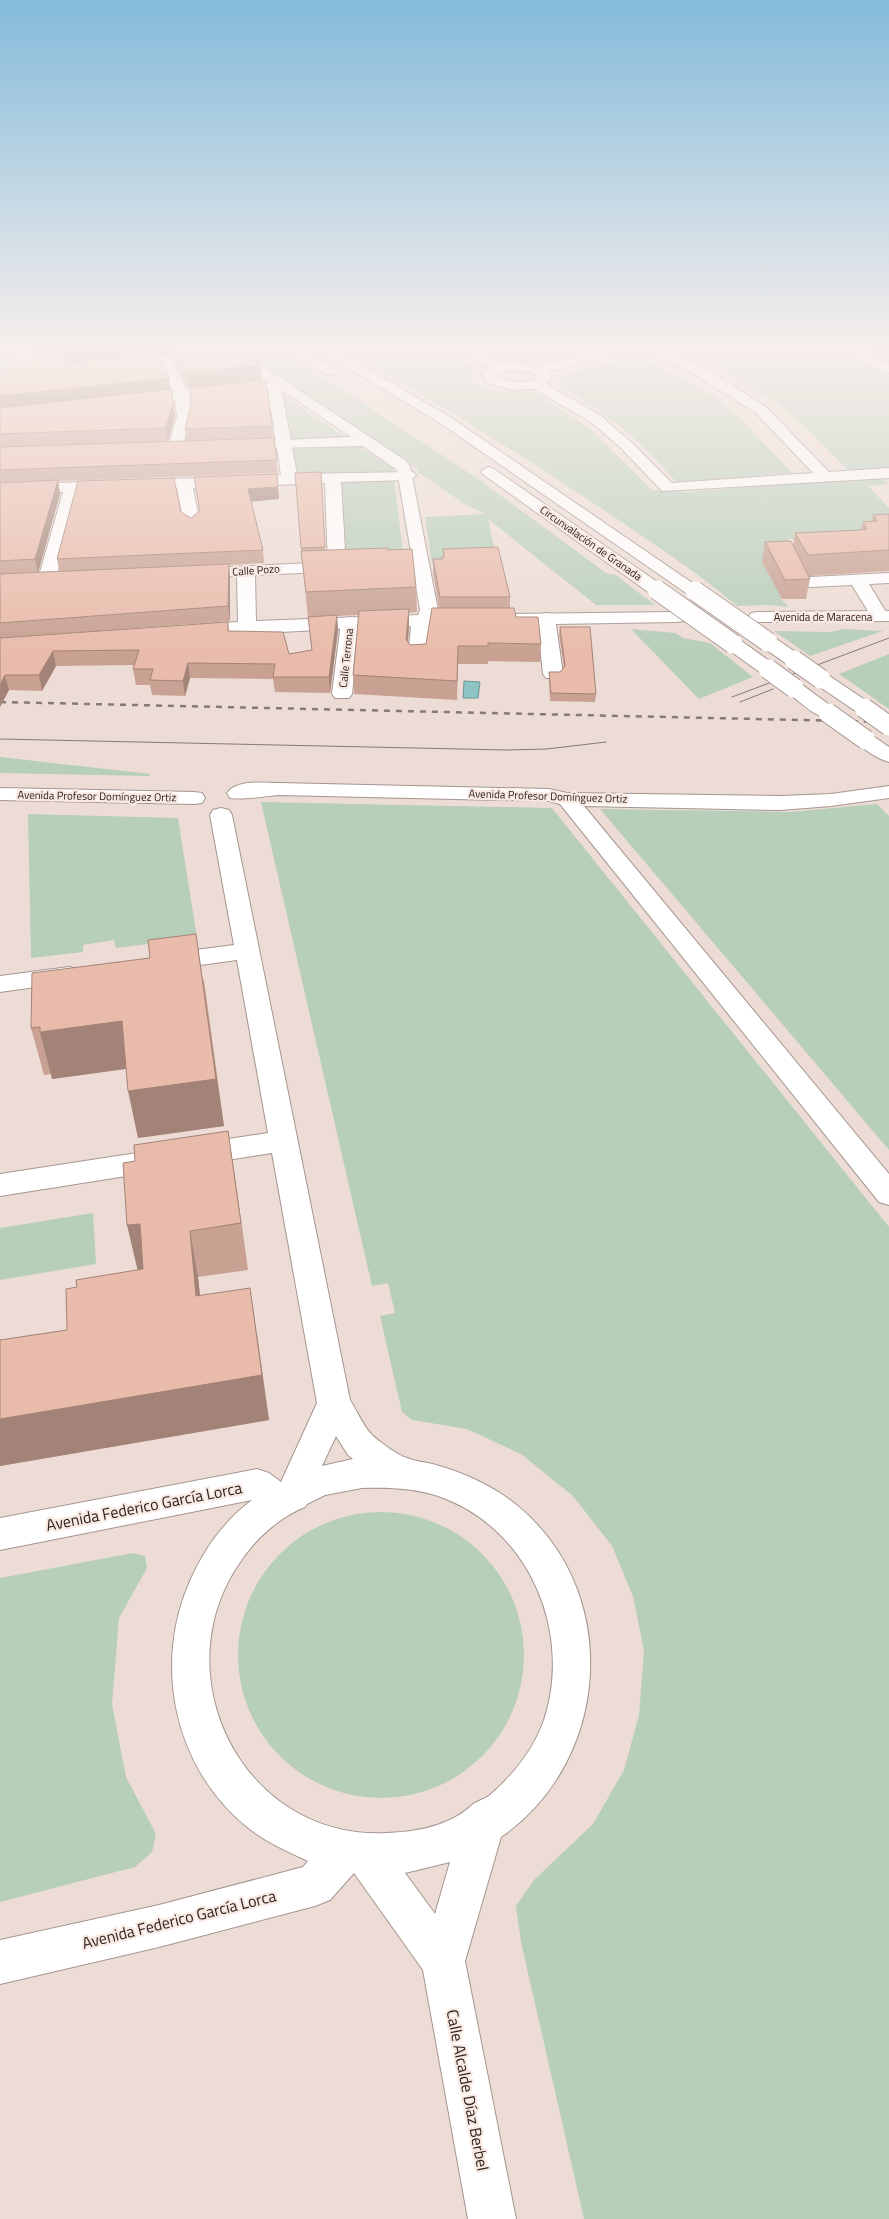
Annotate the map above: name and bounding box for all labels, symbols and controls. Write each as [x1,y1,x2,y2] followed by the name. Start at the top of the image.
[537,502,646,585] street label: Circunvalación de Granada
[232,560,280,580] street label: Calle Pozo
[774,609,873,625] street label: Avenida de Maracena
[335,627,357,688] street label: Calle Terrona
[468,785,628,807] street label: Avenida Profesor Domínguez Ortiz
[18,787,176,805] street label: Avenida Profesor Domínguez Ortiz
[44,1475,244,1537] street label: Avenida Federico García Lorca
[79,1883,279,1955] street label: Avenida Federico García Lorca
[441,2007,495,2173] street label: Calle Alcalde Díaz Berbel

